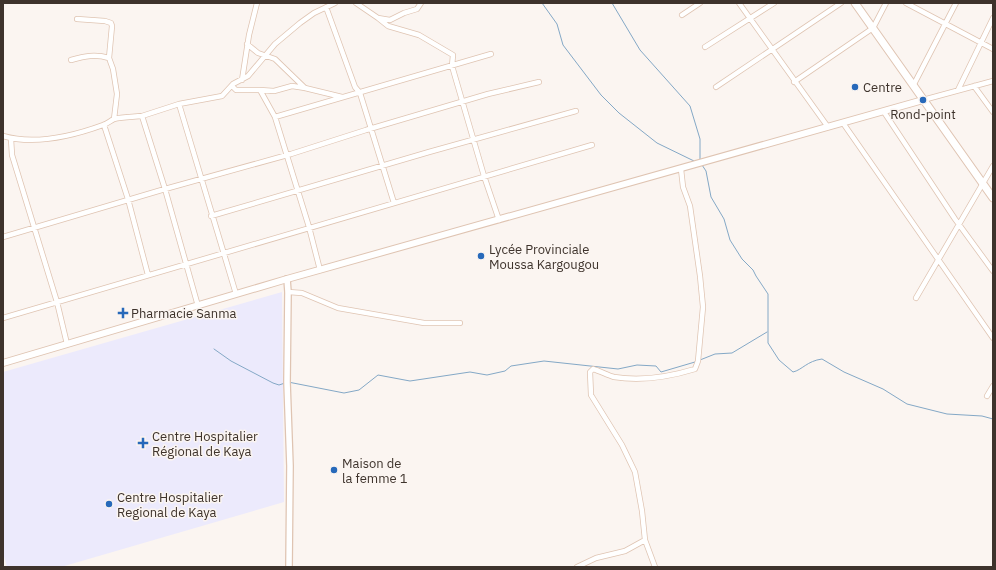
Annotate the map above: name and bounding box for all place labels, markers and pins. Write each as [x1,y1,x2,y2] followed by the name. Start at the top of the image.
[863,79,902,96] place label: Centre
[850,82,860,92] marker: Centre
[918,95,928,105] marker: Rond-point
[890,106,956,123] place label: Rond-point
[489,241,599,273] place label: Lycée Provinciale Moussa Kargougou
[476,251,486,261] marker: Lycée Provinciale Moussa Kargougou
[131,305,236,322] place label: Pharmacie Sanma
[118,308,128,318] marker: Pharmacie Sanma
[152,428,258,460] place label: Centre Hospitalier Régional de Kaya
[137,437,149,449] marker: Centre Hospitalier Régional de Kaya
[342,455,408,487] place label: Maison de la femme 1
[329,465,339,475] marker: Maison de la femme 1
[117,489,223,521] place label: Centre Hospitalier Regional de Kaya
[104,499,114,509] marker: Centre Hospitalier Regional de Kaya

